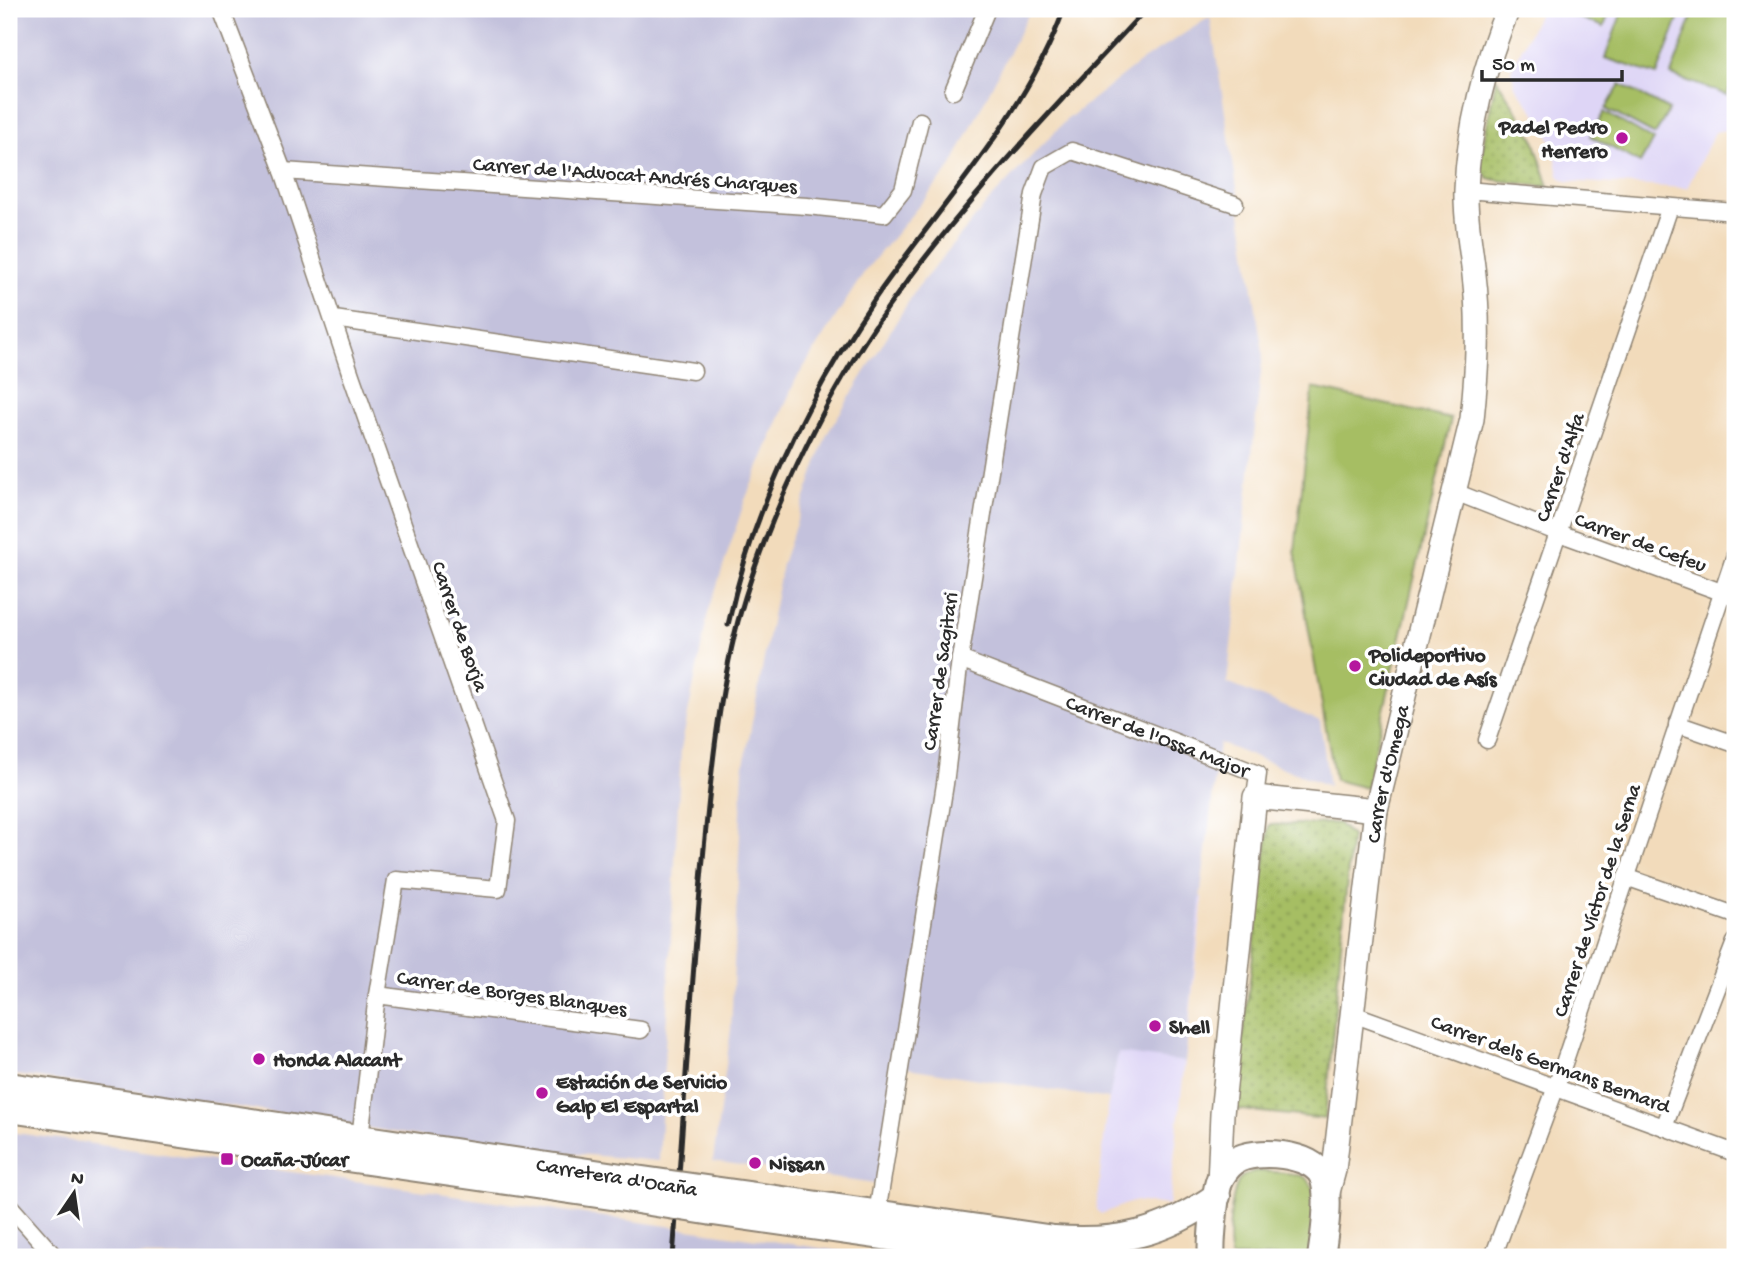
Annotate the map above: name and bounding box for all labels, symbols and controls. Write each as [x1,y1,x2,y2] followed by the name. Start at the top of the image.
[1482,38,1622,82] scale bar
[1492,54,1535,79] text: 50 m
[1498,117,1608,166] place label: Padel Pedro Herrero
[1614,130,1630,146] marker: Padel Pedro Herrero
[472,154,799,201] street label: Carrer de l'Advocat Andrés Charques
[1532,409,1593,526] street label: Carrer d'Alfa
[1570,509,1709,580] street label: Carrer de Cefeu
[424,559,492,697] street label: Carrer de Borja
[919,591,966,752] street label: Carrer de Sagitari
[1368,645,1498,694] place label: Polideportivo Ciudad de Asís
[1347,658,1363,674] marker: Polideportivo Ciudad de Asís
[1061,692,1253,786] street label: Carrer de l'Ossa Major
[1363,702,1418,844] street label: Carrer d'Omega
[1550,780,1649,1021] street label: Carrer de Víctor de la Serna
[395,967,629,1024] street label: Carrer de Borges Blanques
[1427,1011,1674,1122] street label: Carrer dels Germans Bernard
[1169,1017,1210,1042] place label: Shell
[1147,1018,1163,1034] marker: Shell
[273,1050,403,1075] place label: Honda Alacant
[251,1051,267,1067] marker: Honda Alacant
[556,1072,727,1121] place label: Estación de Servicio Galp El Espartal
[534,1085,550,1101] marker: Estación de Servicio Galp El Espartal
[241,1150,350,1175] place label: Ocaña-Júcar
[219,1151,235,1167] marker: Ocaña-Júcar
[534,1154,700,1205] street label: Carretera d'Ocaña
[769,1154,825,1179] place label: Nissan
[747,1155,763,1171] marker: Nissan
[38,1158,108,1228] north arrow
[68,1167,86,1192] text: N

